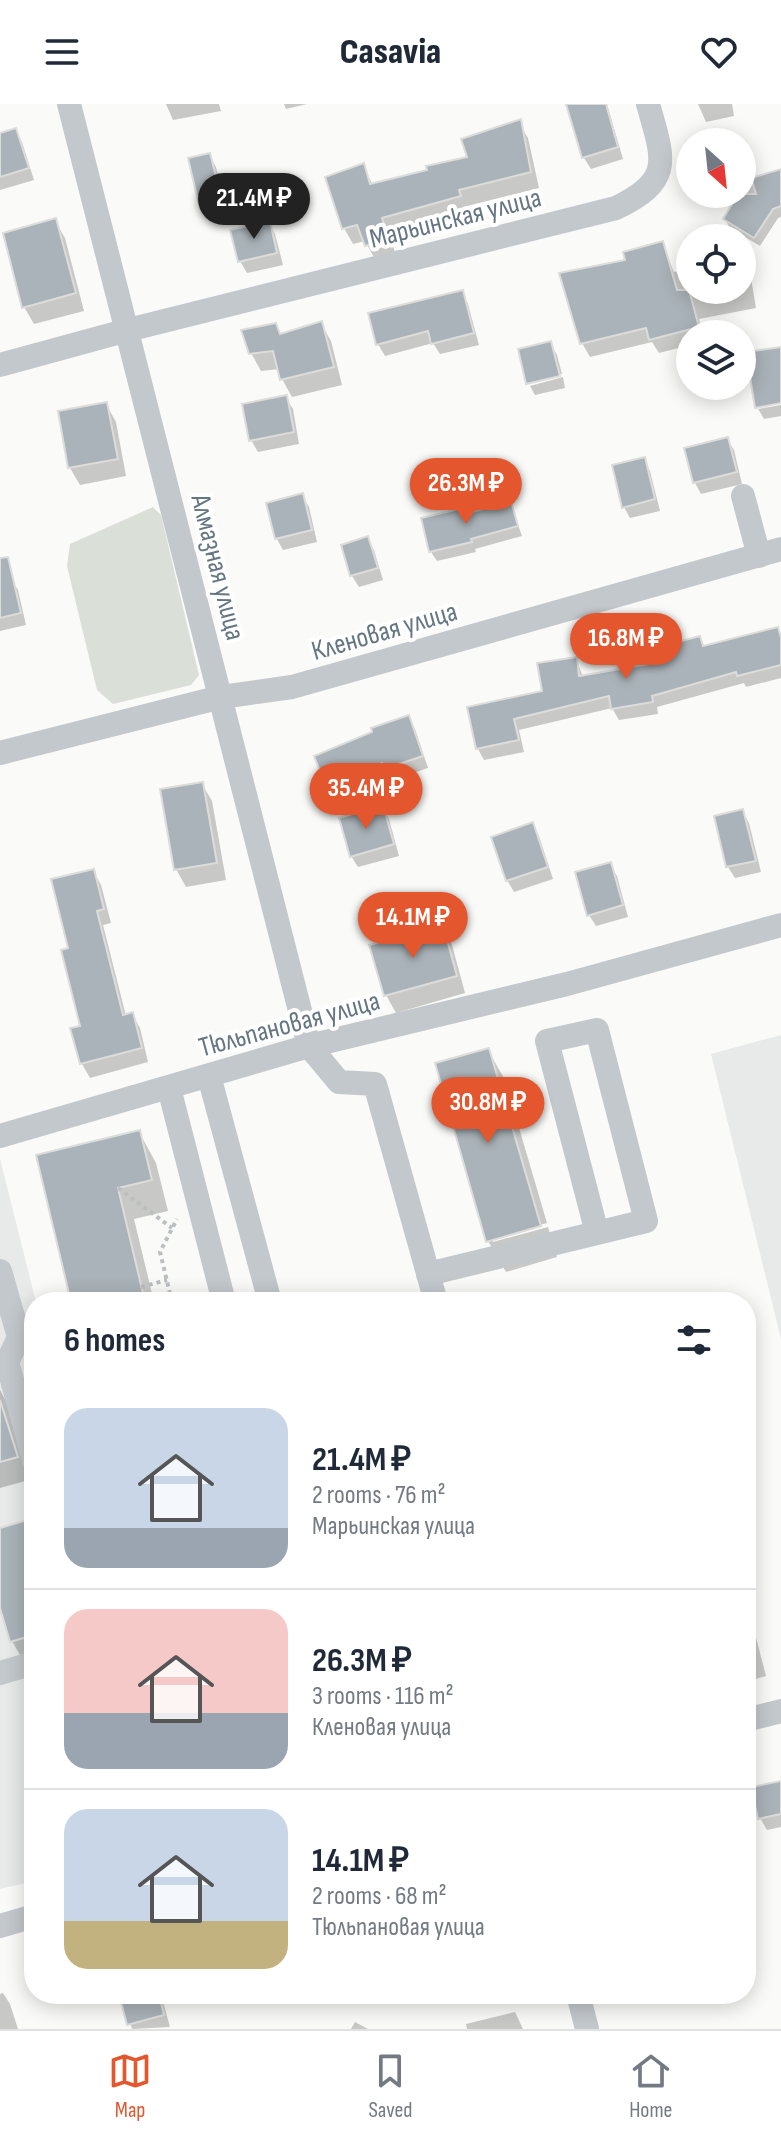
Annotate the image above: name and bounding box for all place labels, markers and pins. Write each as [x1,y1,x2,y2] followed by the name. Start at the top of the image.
[180,173,328,241] pin: 21.4M ₽
[392,458,540,526] pin: 26.3M ₽
[552,613,700,681] pin: 16.8M ₽
[292,763,440,831] pin: 35.4M ₽
[339,892,487,960] pin: 14.1M ₽
[414,1077,562,1145] pin: 30.8M ₽

